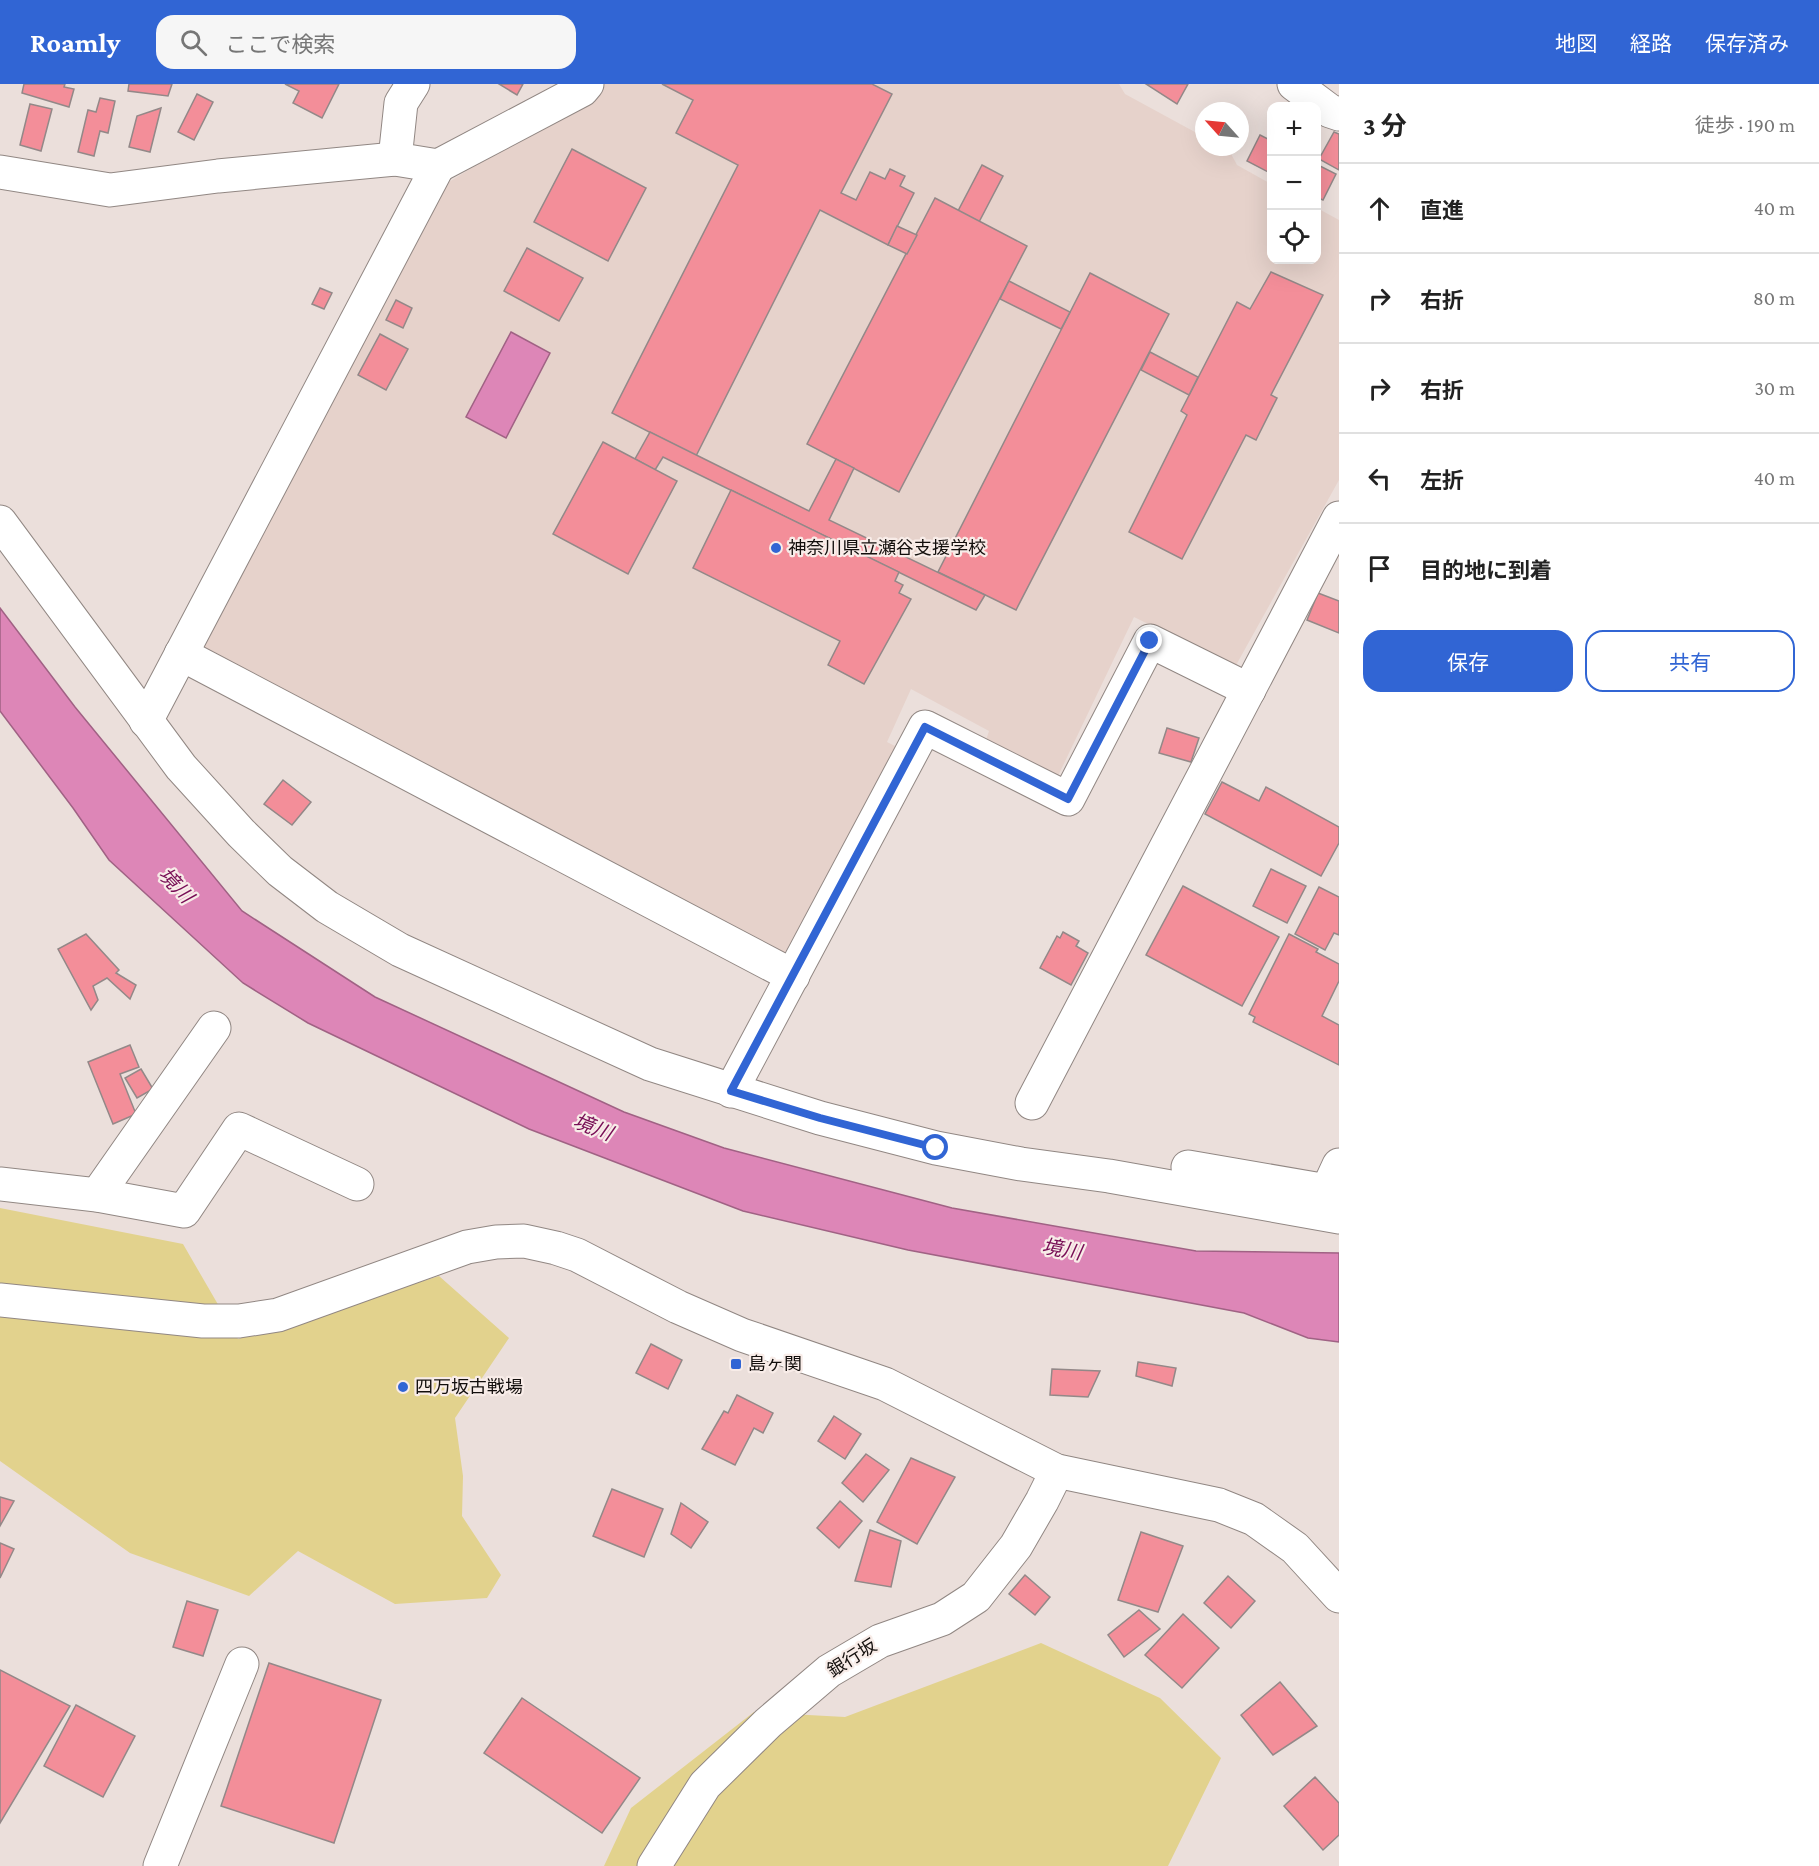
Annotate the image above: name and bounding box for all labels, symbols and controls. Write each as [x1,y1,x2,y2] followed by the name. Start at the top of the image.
[156,15,576,69] search box
[177,26,210,59] icon: search
[30,27,120,58] text: Roamly
[225,32,335,57] text: ここで検索
[1555,32,1597,56] text: 地図
[1630,32,1672,56] text: 経路
[1705,32,1789,56] text: 保存済み
[1195,102,1249,156] north arrow
[1267,102,1321,264] map controls
[1267,102,1321,156] button: +
[1363,112,1407,141] text: 3 分
[1695,114,1795,136] text: 徒歩 · 190 m
[1267,156,1321,210] button: −
[1363,192,1396,225] icon: ahead
[1754,197,1795,219] text: 40 m
[1420,198,1464,223] text: 直進
[1267,210,1321,264] button: locate
[1363,282,1396,315] icon: right
[1753,287,1795,309] text: 80 m
[1420,288,1464,313] text: 右折
[1363,372,1396,405] icon: right
[1754,377,1795,399] text: 30 m
[1420,378,1464,403] text: 右折
[1363,462,1396,495] icon: left
[1754,467,1795,489] text: 40 m
[1420,468,1464,493] text: 左折
[788,538,986,558] place label: 神奈川県立瀬谷支援学校
[769,541,783,555] marker: 神奈川県立瀬谷支援学校
[1363,552,1396,585] icon: arrive
[1420,558,1552,583] text: 目的地に到着
[1136,627,1162,653] route end
[1363,630,1573,692] button: 保存
[1585,630,1795,692] button: 共有
[154,863,199,909] water label: 境川
[570,1110,617,1145] water label: 境川
[922,1134,948,1160] route start
[1040,1235,1086,1264] water label: 境川
[748,1354,802,1374] place label: 島ヶ関
[729,1357,743,1371] marker: 島ヶ関
[415,1377,523,1397] place label: 四万坂古戦場
[396,1380,410,1394] marker: 四万坂古戦場
[824,1635,880,1681] street label: 銀行坂

